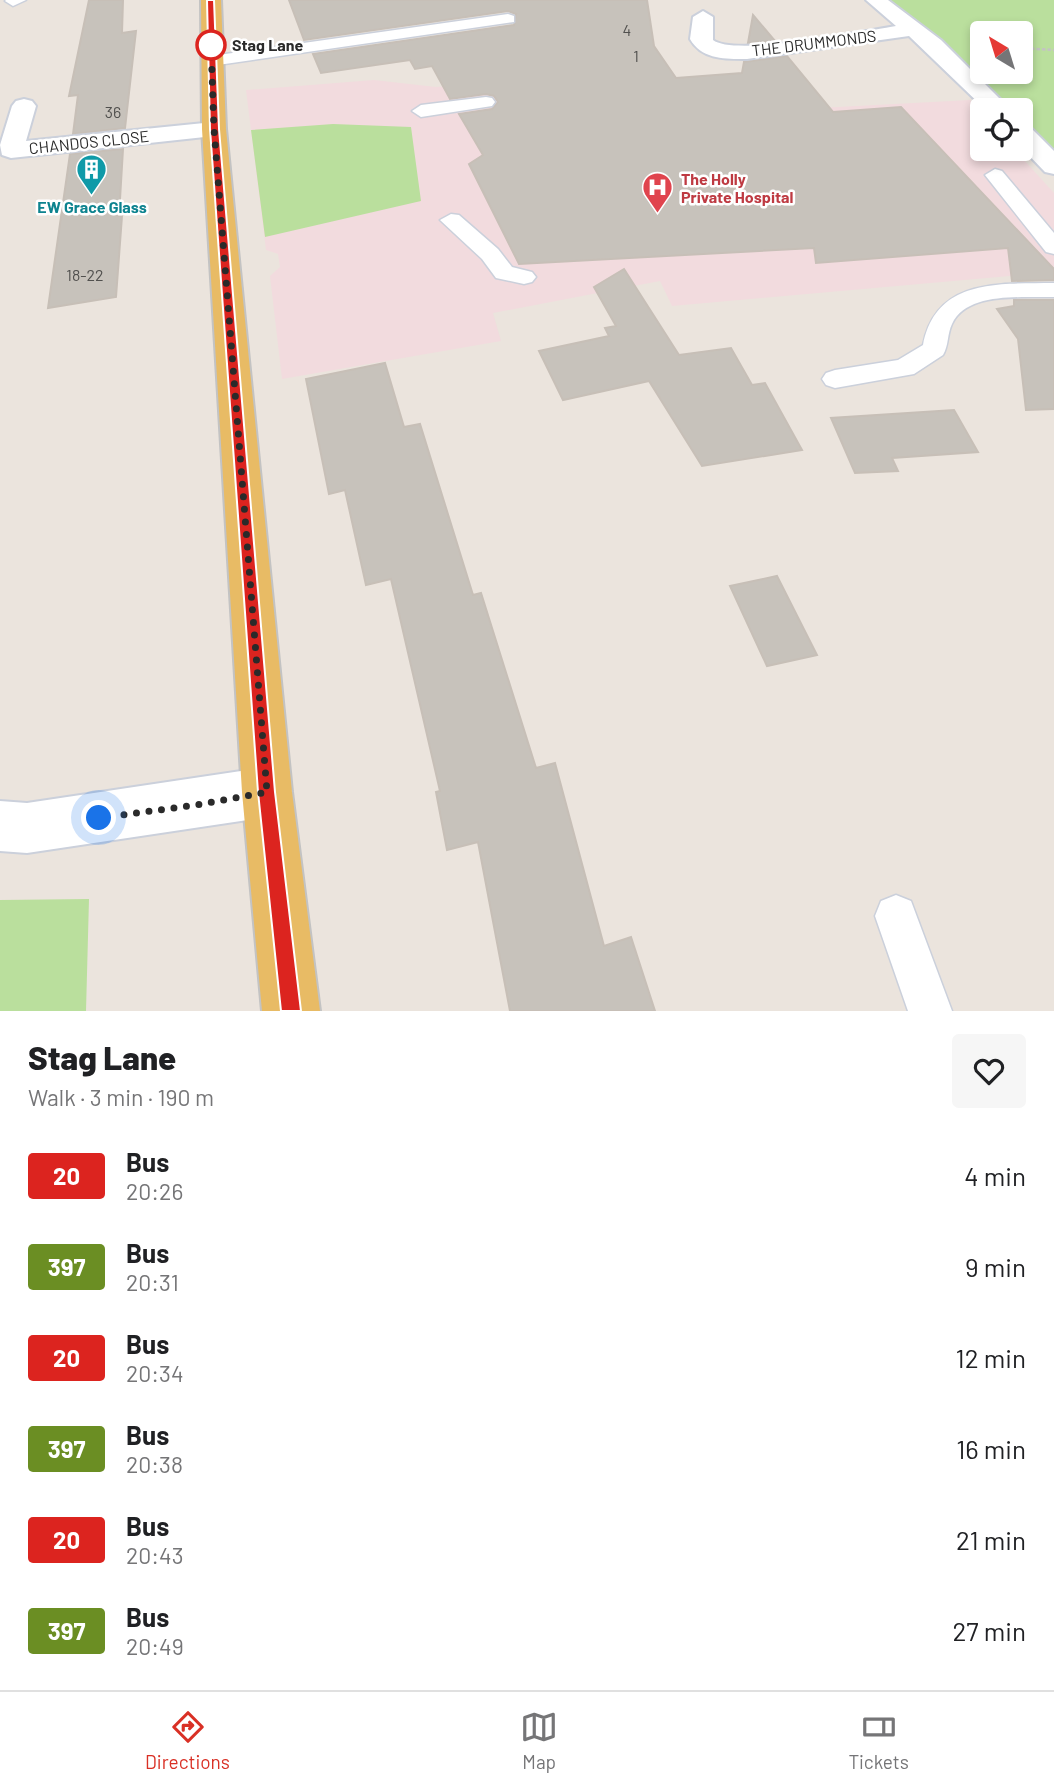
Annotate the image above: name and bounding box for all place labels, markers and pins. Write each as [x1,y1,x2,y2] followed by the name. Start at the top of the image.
[196,30,226,60] marker: Stag Lane
[232,35,303,54] place label: Stag Lane
[75,153,109,197] building icon: EW Grace Glass
[681,169,794,206] place label: The Holly Private Hospital
[641,171,675,215] hospital icon: The Holly Private Hospital
[37,197,147,216] place label: EW Grace Glass

